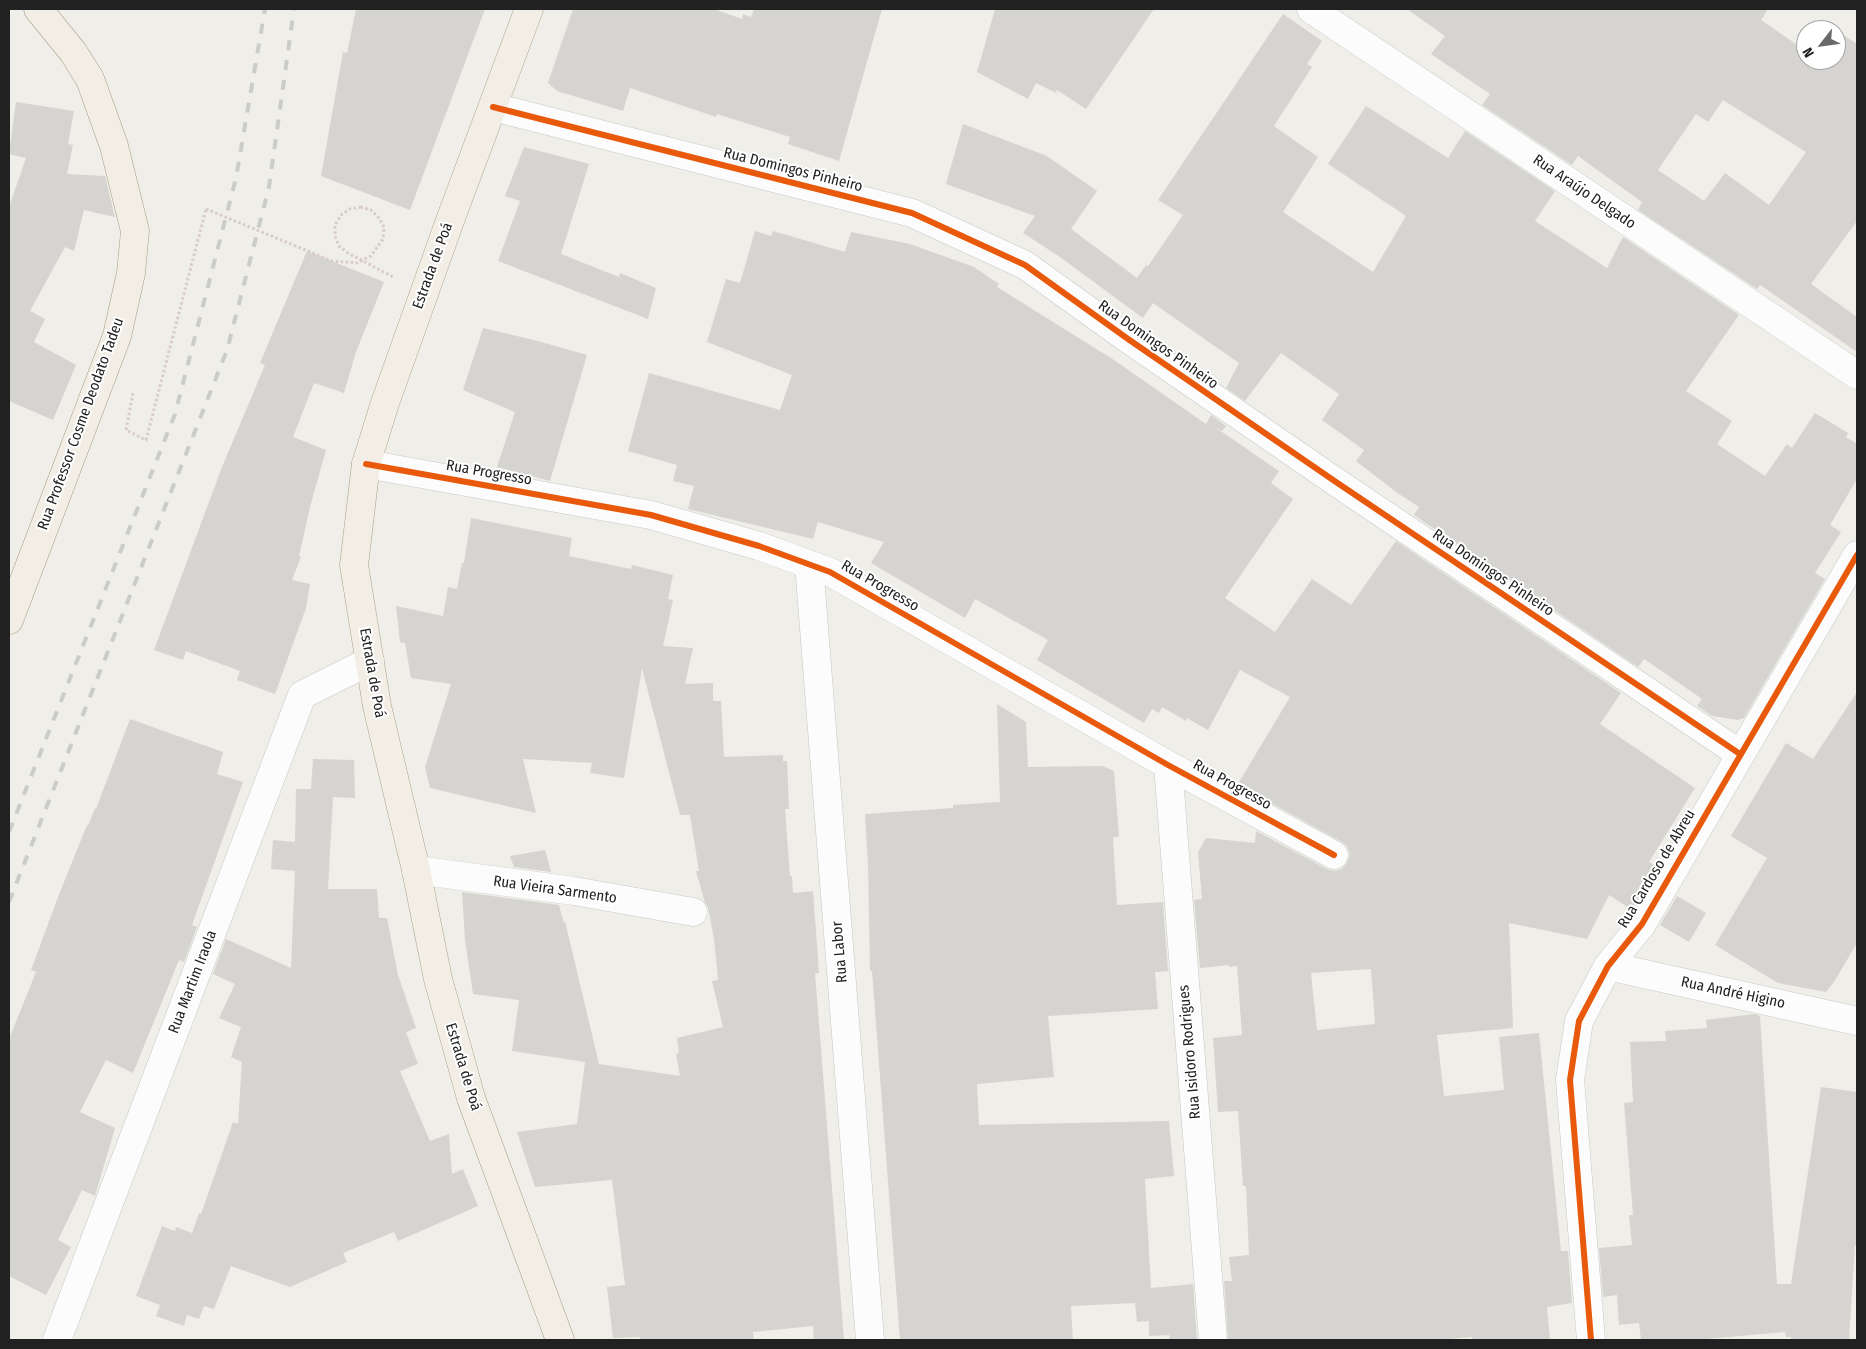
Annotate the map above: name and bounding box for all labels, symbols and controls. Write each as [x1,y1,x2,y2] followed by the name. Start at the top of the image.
[1796,20,1846,70] north arrow
[1799,44,1818,60] text: N
[722,144,864,196] street label: Rua Domingos Pinheiro
[1529,151,1639,233] street label: Rua Araújo Delgado
[409,220,457,312] street label: Estrada de Poá
[1094,297,1222,393] street label: Rua Domingos Pinheiro
[34,315,128,533] street label: Rua Professor Cosme Deodato Tadeu
[445,457,533,489] street label: Rua Progresso
[1429,526,1557,620] street label: Rua Domingos Pinheiro
[838,556,922,616] street label: Rua Progresso
[355,627,389,719] street label: Estrada de Poá
[1190,756,1274,814] street label: Rua Progresso
[1614,806,1700,932] street label: Rua Cardoso de Abreu
[492,872,618,908] street label: Rua Vieira Sarmento
[828,920,852,984] street label: Rua Labor
[165,928,221,1036] street label: Rua Martim Iraola
[1679,973,1787,1013] street label: Rua André Higino
[1175,984,1205,1120] street label: Rua Isidoro Rodrigues
[441,1021,485,1113] street label: Estrada de Poá

